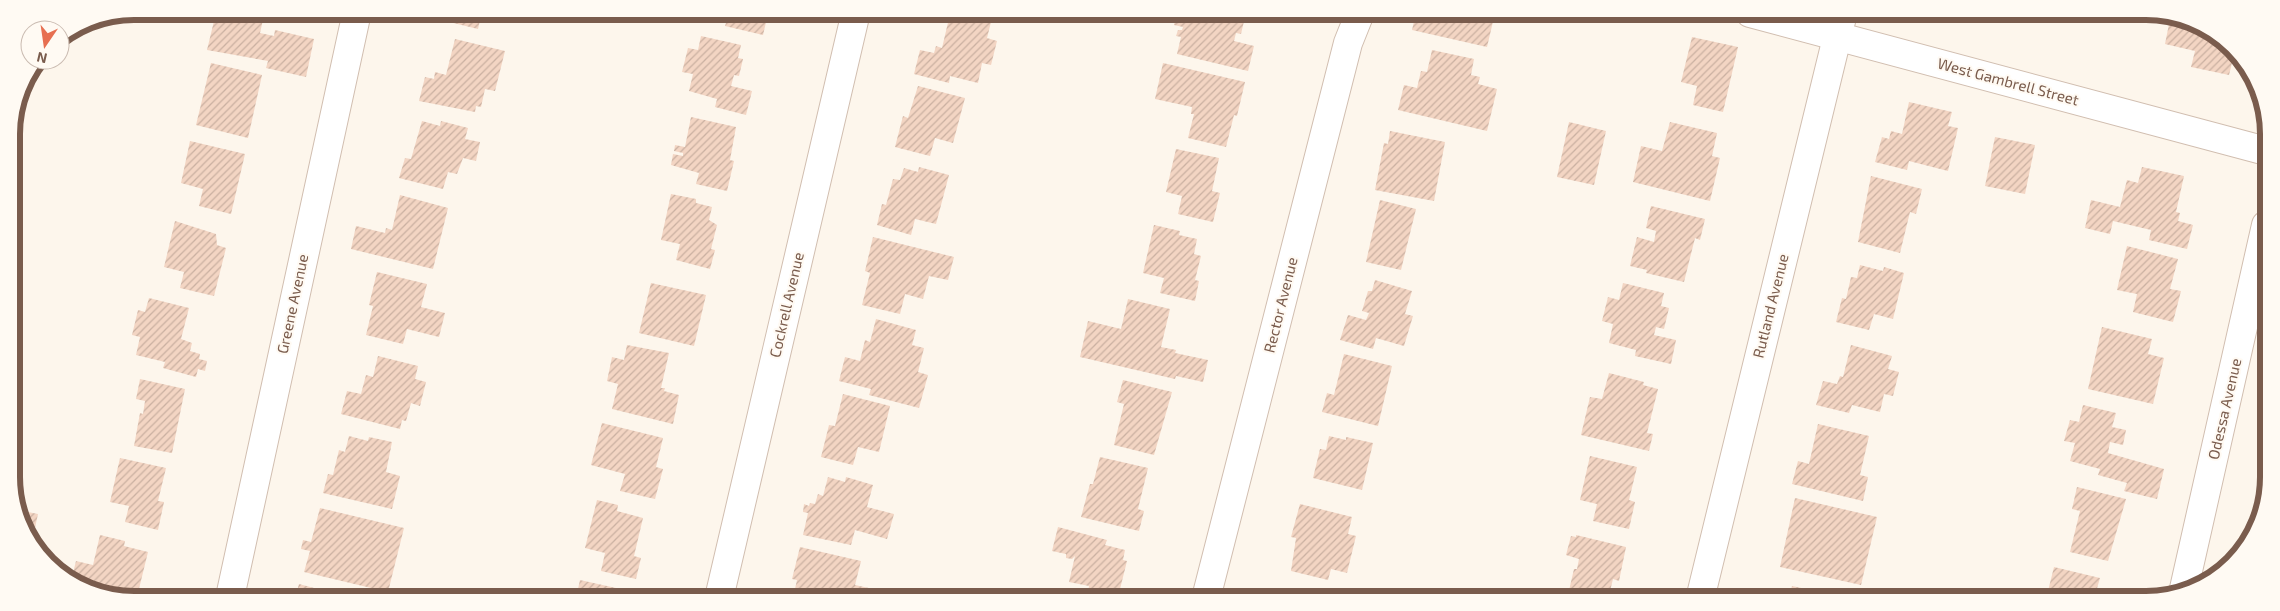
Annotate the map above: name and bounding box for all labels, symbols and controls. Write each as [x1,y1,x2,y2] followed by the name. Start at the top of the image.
[20,20,70,70] north arrow
[35,49,49,68] text: N
[1936,54,2081,109] street label: West Gambrell Street
[765,250,807,359] street label: Cockrell Avenue
[273,252,311,355] street label: Greene Avenue
[1748,252,1792,360] street label: Rutland Avenue
[1259,255,1301,354] street label: Rector Avenue
[2204,356,2244,461] street label: Odessa Avenue

